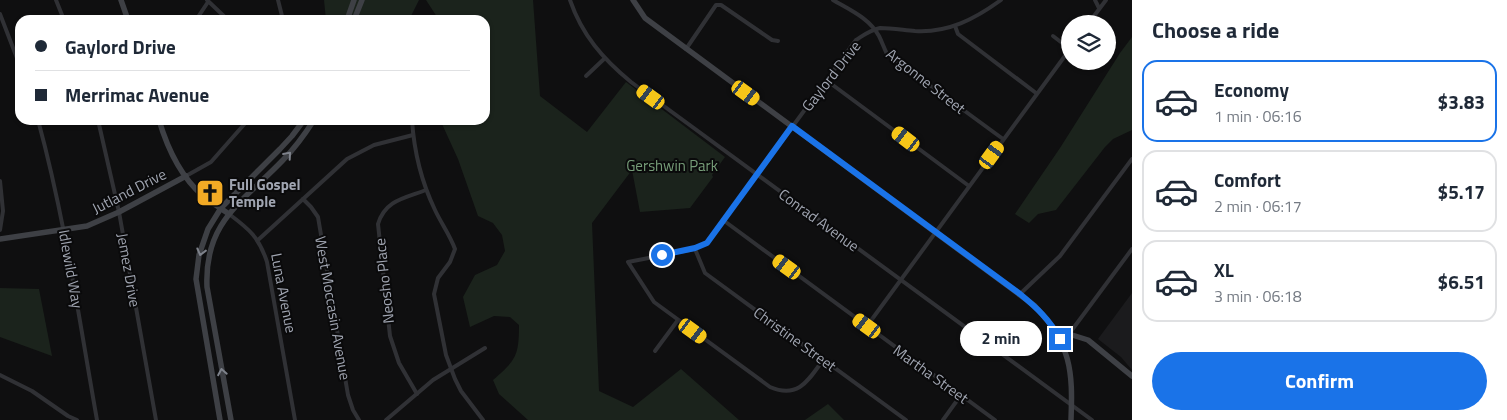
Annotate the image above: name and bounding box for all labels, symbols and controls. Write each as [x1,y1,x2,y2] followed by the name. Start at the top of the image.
[1152,13,1279,47] text: Choose a ride
[1061,15,1116,70] map controls
[1061,15,1116,70] button: layers
[65,32,176,61] text: Gaylord Drive
[796,36,866,116] street label: Gaylord Drive
[881,43,971,120] street label: Argonne Street
[1214,75,1289,104] text: Economy
[729,78,762,108] car
[1154,79,1199,124] icon: car
[65,80,209,109] text: Merrimac Avenue
[634,82,667,112] car
[1438,87,1485,116] text: $3.83
[1214,104,1302,128] text: 1 min · 06:16
[889,124,922,154] car
[977,138,1006,172] car
[282,151,291,160] one-way arrow
[626,154,718,177] park label: Gershwin Park
[88,162,170,220] street label: Jutland Drive
[1214,165,1281,194] text: Comfort
[1154,169,1199,214] icon: car
[229,173,301,213] place label: Full Gospel Temple
[1438,177,1485,206] text: $5.17
[195,178,225,208] church icon: Full Gospel Temple
[774,183,864,257] street label: Conrad Avenue
[1214,194,1302,218] text: 2 min · 06:17
[53,228,89,310] street label: Idlewild Way
[111,231,147,309] street label: Jemez Drive
[309,234,357,382] street label: West Moccasin Avenue
[368,237,400,325] street label: Neosho Place
[651,244,673,266] route start
[196,248,207,257] one-way arrow
[265,251,303,335] street label: Luna Avenue
[770,252,803,282] car
[1214,255,1234,284] text: XL
[1154,259,1199,304] icon: car
[1438,267,1485,296] text: $6.51
[1214,284,1302,308] text: 3 min · 06:18
[749,301,842,377] street label: Christine Street
[850,311,883,341] car
[676,316,709,346] car
[960,322,1042,356] callout: 2 min
[982,326,1020,350] text: 2 min
[1049,328,1071,350] route end
[889,339,974,410] street label: Martha Street
[1152,352,1487,410] button: Confirm
[218,368,228,376] one-way arrow

